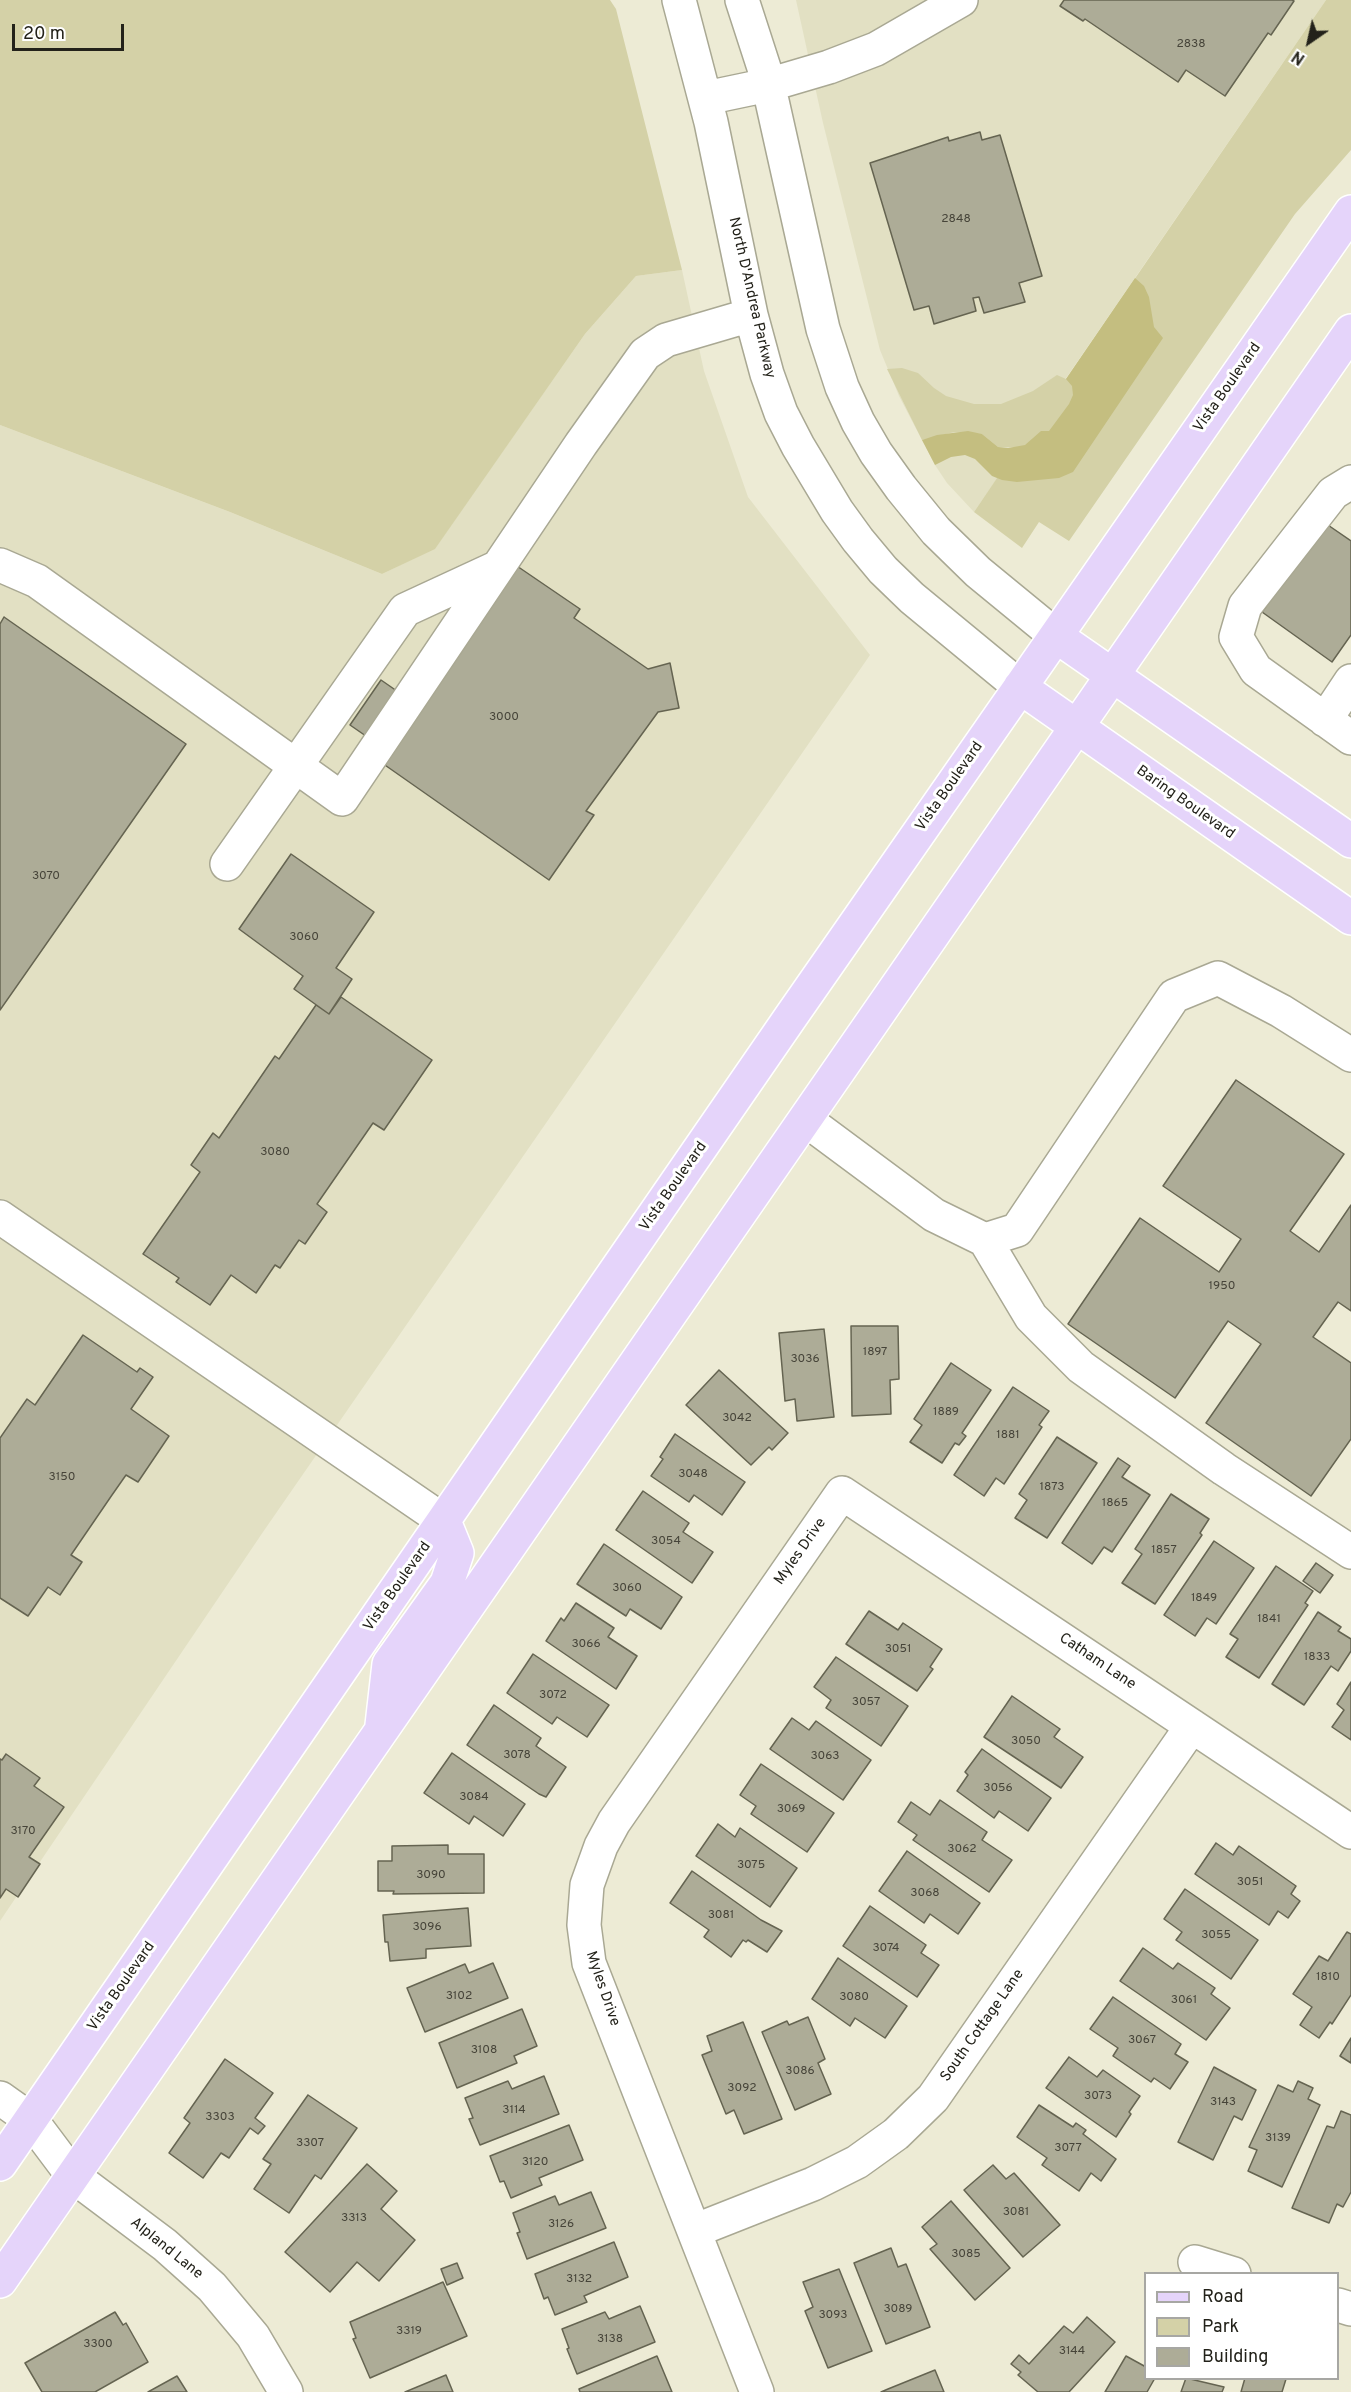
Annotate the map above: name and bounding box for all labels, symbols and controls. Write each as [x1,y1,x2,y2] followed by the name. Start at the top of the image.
[15,12,128,50] scale bar
[1279,12,1339,72] north arrow
[23,23,65,46] text: 20 m
[1176,38,1206,52] house number: 2838
[1289,45,1309,68] text: N
[941,213,971,227] house number: 2848
[724,216,778,380] street label: North D'Andrea Parkway
[1190,340,1266,436] street label: Vista Boulevard
[489,711,519,725] house number: 3000
[912,739,988,835] street label: Vista Boulevard
[1132,762,1238,844] street label: Baring Boulevard
[32,870,60,884] house number: 3070
[289,931,319,945] house number: 3060
[636,1139,712,1235] street label: Vista Boulevard
[260,1146,290,1160] house number: 3080
[1209,1280,1235,1294] house number: 1950
[863,1346,887,1360] house number: 1897
[790,1353,820,1367] house number: 3036
[933,1406,959,1420] house number: 1889
[722,1412,752,1426] house number: 3042
[996,1429,1020,1443] house number: 1881
[678,1468,708,1482] house number: 3048
[49,1471,75,1485] house number: 3150
[1040,1481,1064,1495] house number: 1873
[1102,1497,1128,1511] house number: 1865
[771,1515,831,1589] street label: Myles Drive
[651,1535,681,1549] house number: 3054
[360,1539,436,1635] street label: Vista Boulevard
[1151,1544,1177,1558] house number: 1857
[612,1582,642,1596] house number: 3060
[1191,1592,1217,1606] house number: 1849
[1257,1613,1281,1627] house number: 1841
[1055,1630,1139,1694] street label: Catham Lane
[571,1638,601,1652] house number: 3066
[885,1643,911,1657] house number: 3051
[1304,1651,1330,1665] house number: 1833
[539,1689,567,1703] house number: 3072
[852,1696,880,1710] house number: 3057
[1011,1735,1041,1749] house number: 3050
[503,1749,531,1763] house number: 3078
[810,1750,840,1764] house number: 3063
[983,1782,1013,1796] house number: 3056
[459,1791,489,1805] house number: 3084
[777,1803,805,1817] house number: 3069
[10,1825,36,1839] house number: 3170
[947,1843,977,1857] house number: 3062
[737,1859,765,1873] house number: 3075
[416,1869,446,1883] house number: 3090
[1237,1876,1263,1890] house number: 3051
[910,1887,940,1901] house number: 3068
[708,1909,734,1923] house number: 3081
[412,1921,442,1935] house number: 3096
[1201,1929,1231,1943] house number: 3055
[84,1939,160,2035] street label: Vista Boulevard
[873,1942,899,1956] house number: 3074
[581,1949,623,2029] street label: Myles Drive
[937,1966,1029,2086] street label: South Cottage Lane
[1316,1971,1340,1985] house number: 1810
[446,1990,472,2004] house number: 3102
[839,1991,869,2005] house number: 3080
[1171,1994,1197,2008] house number: 3061
[1128,2034,1156,2048] house number: 3067
[471,2044,497,2058] house number: 3108
[785,2065,815,2079] house number: 3086
[727,2082,757,2096] house number: 3092
[1084,2090,1112,2104] house number: 3073
[1210,2096,1236,2110] house number: 3143
[502,2104,526,2118] house number: 3114
[205,2111,235,2125] house number: 3303
[1265,2132,1291,2146] house number: 3139
[296,2137,324,2151] house number: 3307
[1054,2142,1082,2156] house number: 3077
[522,2156,548,2170] house number: 3120
[1003,2206,1029,2220] house number: 3081
[341,2212,367,2226] house number: 3313
[126,2214,206,2284] street label: Alpland Lane
[548,2218,574,2232] house number: 3126
[951,2248,981,2262] house number: 3085
[1144,2272,1339,2380] legend
[566,2273,592,2287] house number: 3132
[1202,2286,1244,2309] text: Road
[883,2303,913,2317] house number: 3089
[818,2309,848,2323] house number: 3093
[1202,2316,1239,2339] text: Park
[396,2325,422,2339] house number: 3319
[597,2333,623,2347] house number: 3138
[83,2338,113,2352] house number: 3300
[1059,2345,1085,2359] house number: 3144
[1202,2346,1268,2369] text: Building

